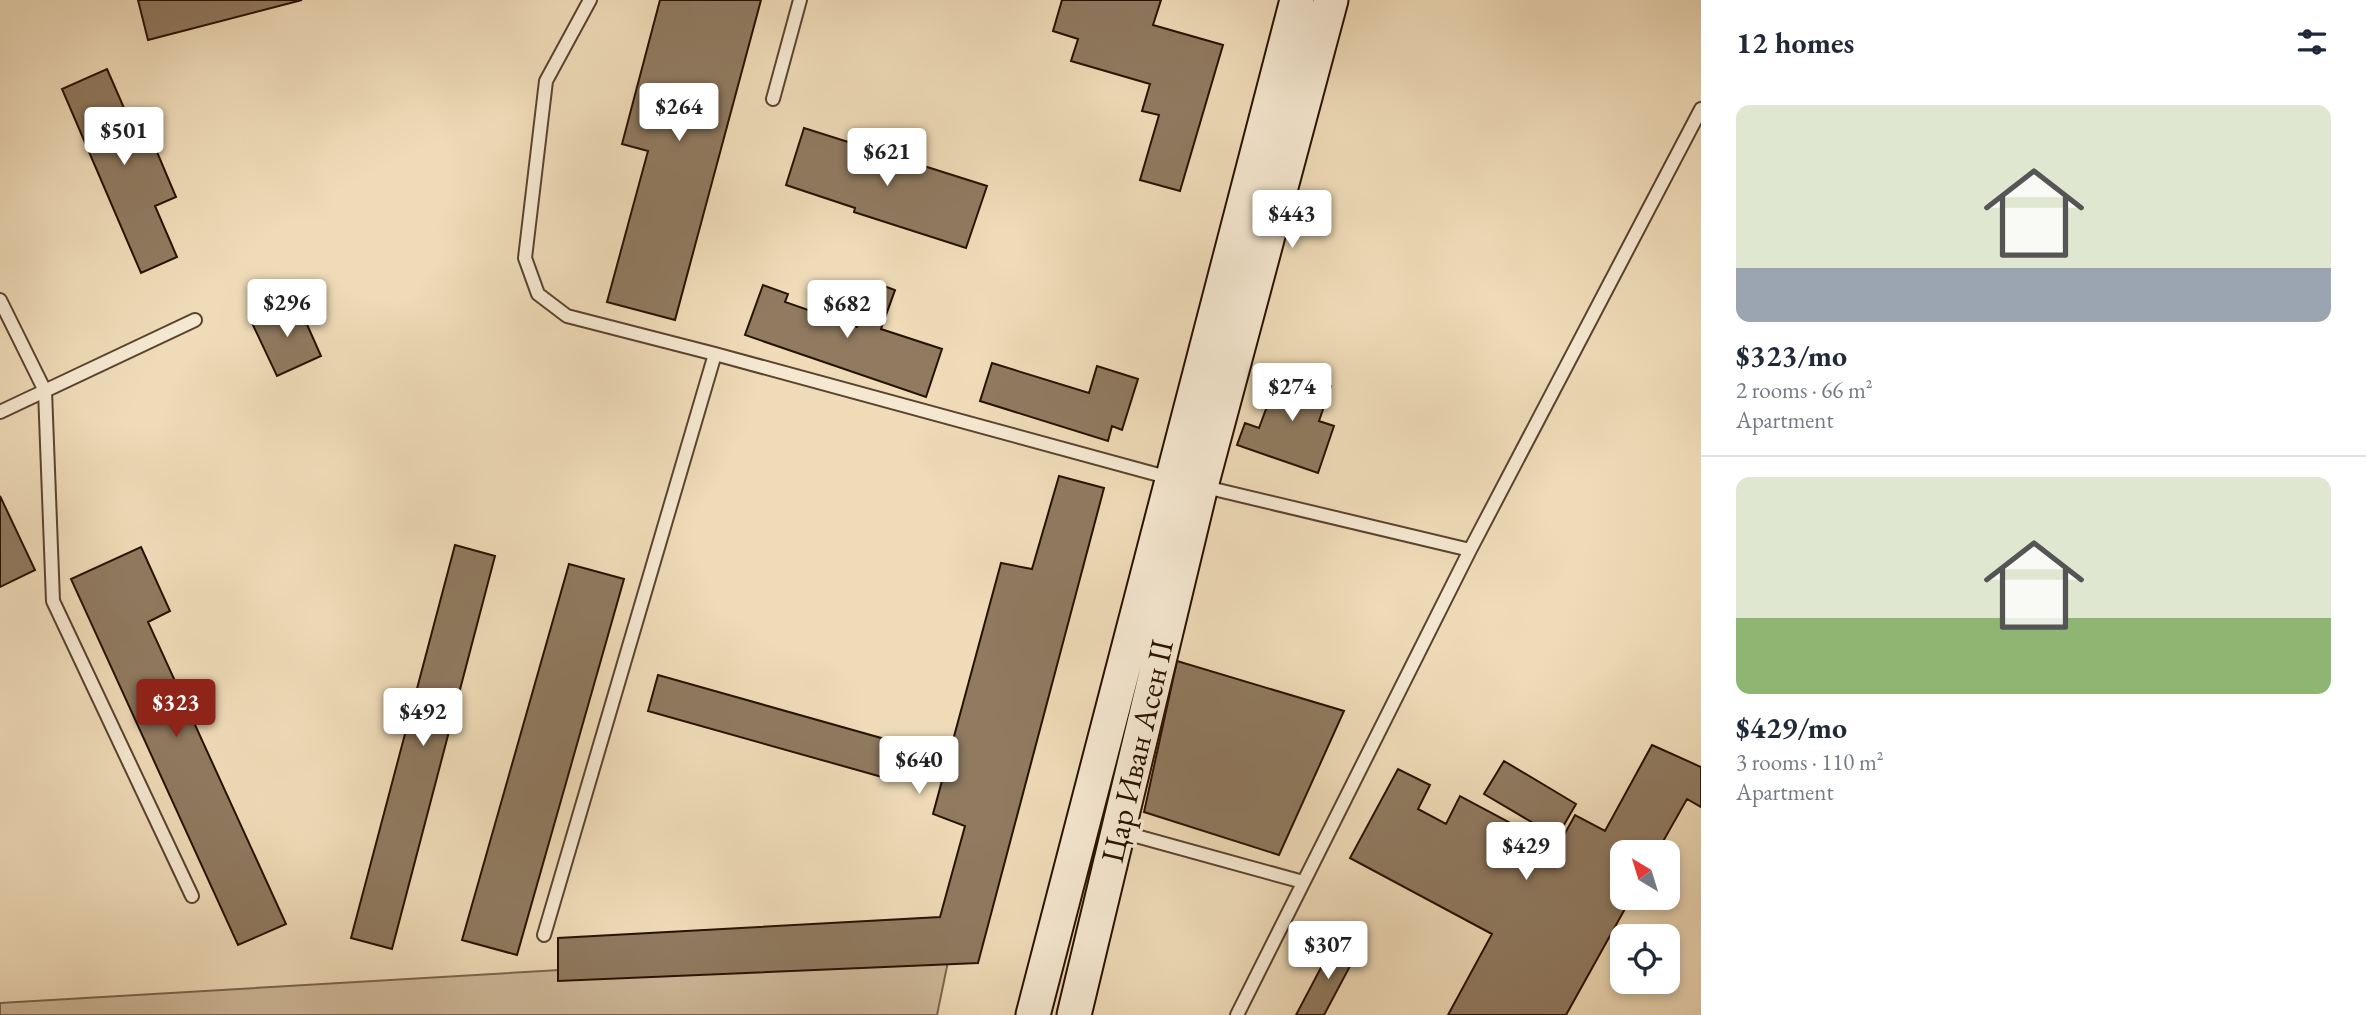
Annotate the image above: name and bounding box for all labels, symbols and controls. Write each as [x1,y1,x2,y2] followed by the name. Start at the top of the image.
[1736,23,1854,62] text: 12 homes
[2293,23,2331,61] icon: filters
[638,83,720,143] pin: $264
[655,91,703,121] text: $264
[83,108,165,167] pin: $501
[100,115,148,145] text: $501
[846,128,928,188] pin: $621
[863,136,911,166] text: $621
[1971,150,2097,276] icon: home
[1251,190,1333,250] pin: $443
[1268,198,1316,228] text: $443
[246,280,328,339] pin: $296
[806,280,888,340] pin: $682
[263,287,311,317] text: $296
[823,288,871,318] text: $682
[1736,336,1847,375] text: $323/mo
[1251,364,1333,423] pin: $274
[1268,371,1316,401] text: $274
[1736,375,1873,405] text: 2 rooms · 66 m²
[1736,405,1834,435] text: Apartment
[1971,522,2097,648] icon: home
[1091,635,1183,867] street label: Цар Иван Асен II
[135,680,217,739] pin: $323
[152,687,200,717] text: $323
[382,688,464,748] pin: $492
[399,696,447,726] text: $492
[1736,708,1847,747] text: $429/mo
[878,736,960,796] pin: $640
[895,744,943,774] text: $640
[1736,747,1884,777] text: 3 rooms · 110 m²
[1736,777,1834,807] text: Apartment
[1485,822,1567,882] pin: $429
[1502,830,1550,860] text: $429
[1610,840,1680,910] north arrow
[1610,840,1680,994] map controls
[1287,922,1369,981] pin: $307
[1610,924,1680,994] button: locate
[1304,929,1352,959] text: $307

